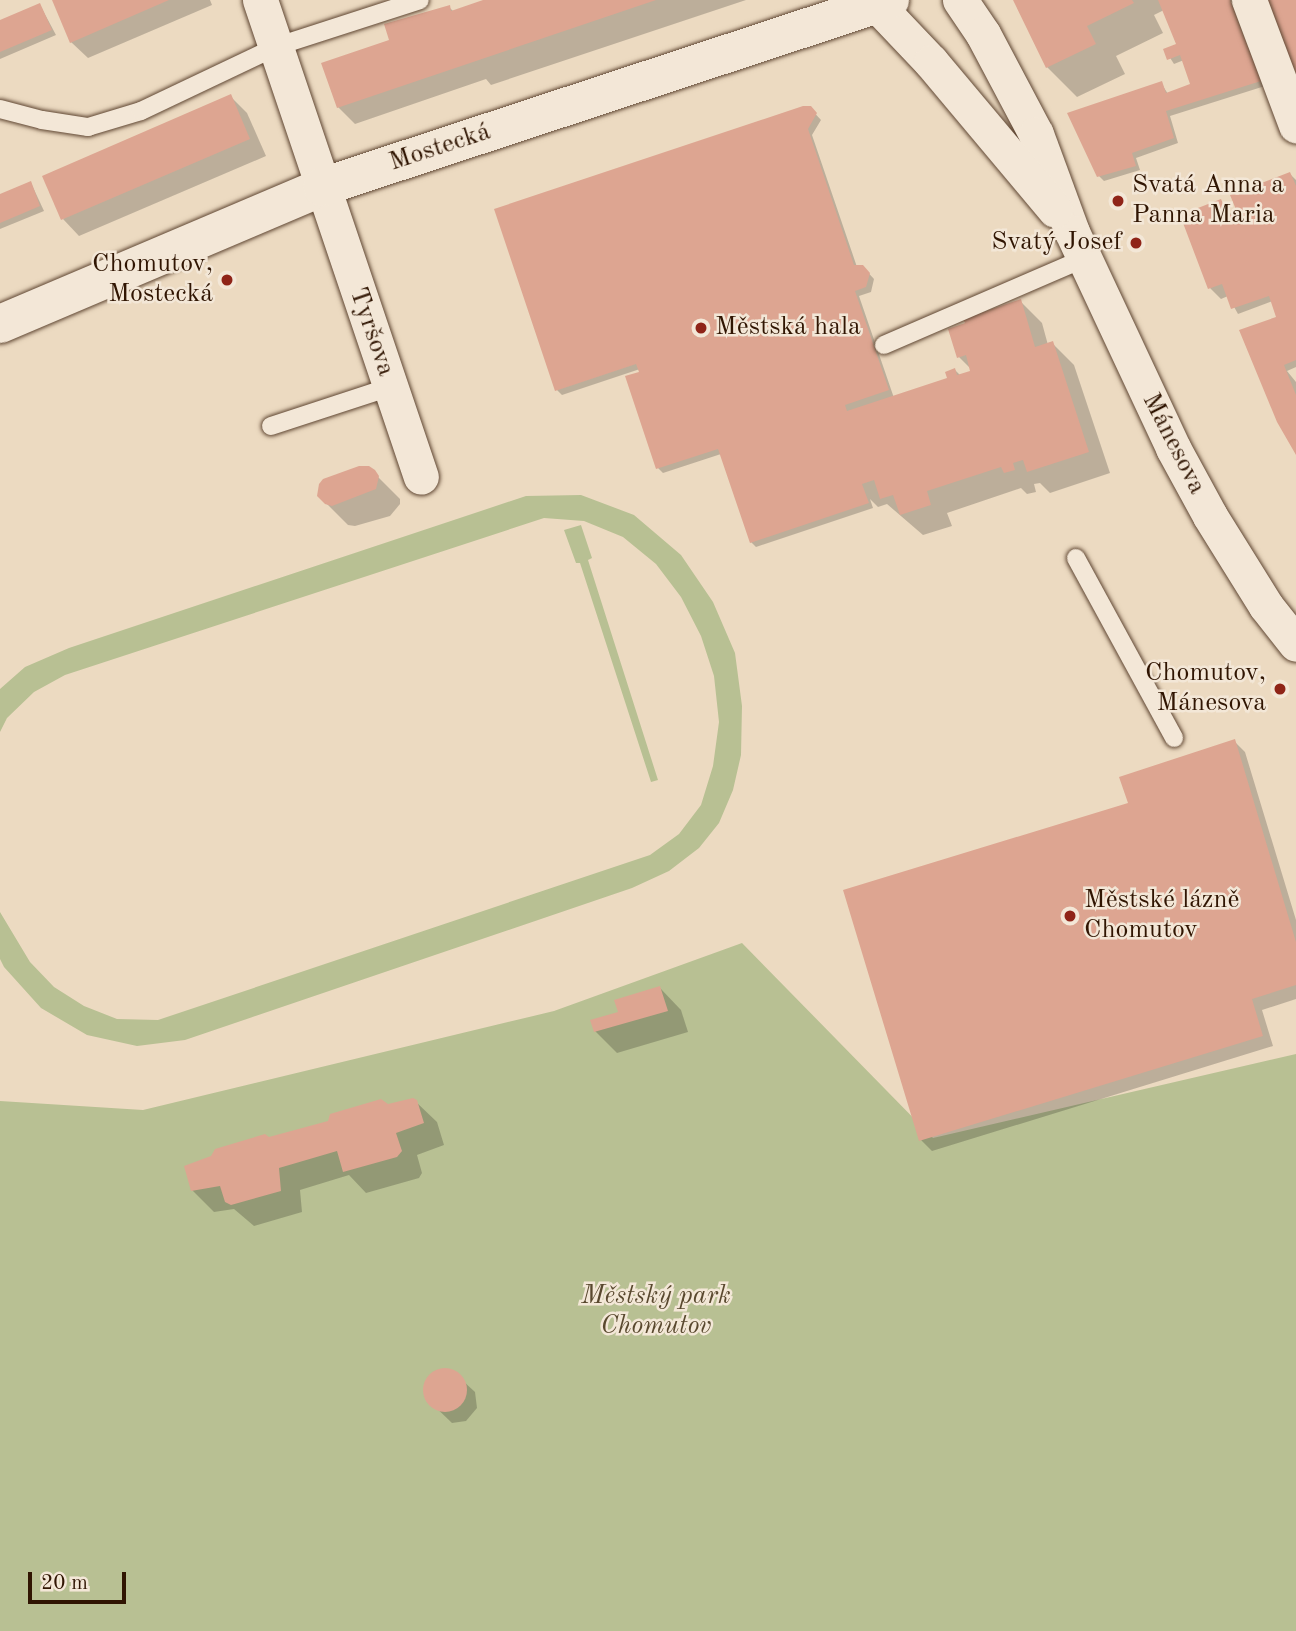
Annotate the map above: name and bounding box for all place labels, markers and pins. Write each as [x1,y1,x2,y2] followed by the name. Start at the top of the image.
[1132,170,1284,232] place label: Svatá Anna a Panna Maria
[1110,193,1126,209] marker: Svatá Anna a Panna Maria
[991,227,1122,259] place label: Svatý Josef
[1128,235,1144,251] marker: Svatý Josef
[92,249,213,310] place label: Chomutov, Mostecká
[219,272,235,288] marker: Chomutov, Mostecká
[715,312,861,344] place label: Městská hala
[693,320,709,336] marker: Městská hala
[1145,658,1266,720] place label: Chomutov, Mánesova
[1272,681,1288,697] marker: Chomutov, Mánesova
[1084,885,1239,946] place label: Městské lázně Chomutov
[1062,908,1078,924] marker: Městské lázně Chomutov

